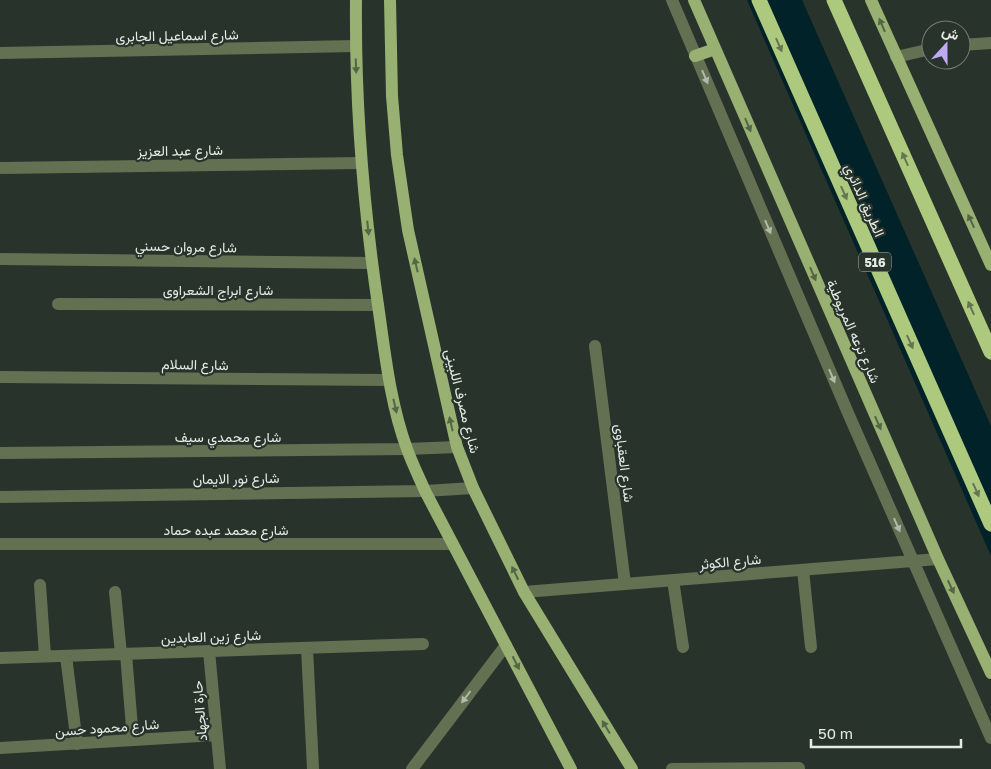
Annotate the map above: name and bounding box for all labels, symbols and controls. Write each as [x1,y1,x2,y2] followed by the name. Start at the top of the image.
[877,18,885,32] one-way arrow
[921,20,971,70] north arrow
[940,21,962,44] text: ش
[115,25,239,48] street label: شارع اسماعيل الجابرى
[775,38,783,52] one-way arrow
[353,58,361,74] one-way arrow
[701,70,709,84] one-way arrow
[744,118,752,132] one-way arrow
[136,141,223,162] street label: شارع عبد العزيز
[901,152,909,166] one-way arrow
[838,161,889,241] street label: الطريق الدائري
[841,186,849,200] one-way arrow
[966,214,974,228] one-way arrow
[765,220,773,234] one-way arrow
[364,221,372,237] one-way arrow
[135,237,237,259] street label: شارع مروان حسني
[859,252,891,272] road number: 516
[412,258,420,273] one-way arrow
[809,267,817,281] one-way arrow
[821,276,885,387] street label: شارع ترعه المريوطية
[163,281,273,301] street label: شارع ابراج الشعراوى
[967,301,975,315] one-way arrow
[907,335,915,349] one-way arrow
[439,347,484,456] street label: شارع مصرف اللبينى
[161,355,229,376] street label: شارع السلام
[828,369,836,383] one-way arrow
[391,399,399,414] one-way arrow
[447,416,455,431] one-way arrow
[874,416,882,430] one-way arrow
[609,423,638,503] street label: شارع العقباوى
[175,428,281,449] street label: شارع محمدي سيف
[192,469,280,490] street label: شارع نور الايمان
[973,483,981,497] one-way arrow
[893,518,901,532] one-way arrow
[163,521,289,541] street label: شارع محمد عبده حماد
[697,550,762,575] street label: شارع الكوثر
[510,566,518,580] one-way arrow
[948,580,956,594] one-way arrow
[161,626,262,649] street label: شارع زين العابدين
[512,656,520,670] one-way arrow
[188,680,211,742] street label: حارة الجهاد
[461,690,471,704] one-way arrow
[54,715,160,742] street label: شارع محمود حسن
[811,716,961,748] scale bar
[602,721,611,734] one-way arrow
[818,724,853,742] text: 50 m

